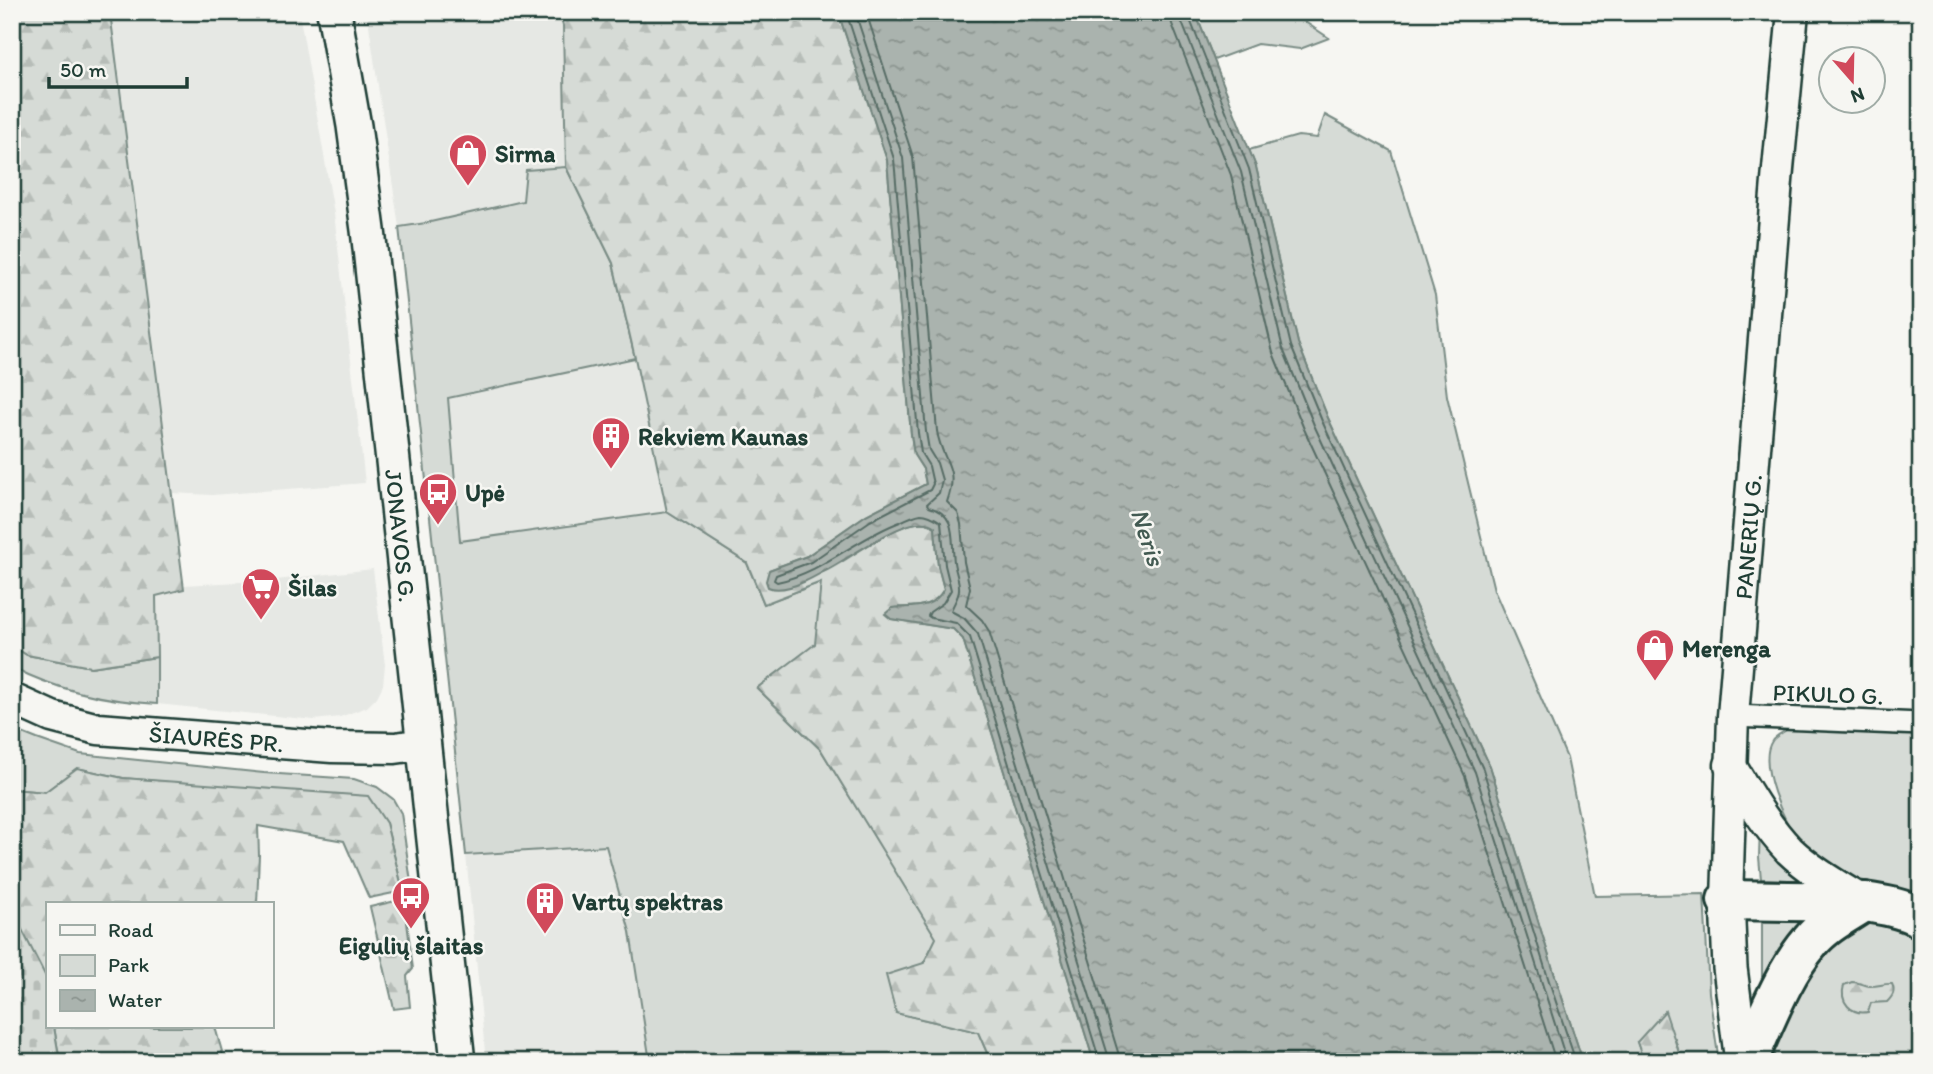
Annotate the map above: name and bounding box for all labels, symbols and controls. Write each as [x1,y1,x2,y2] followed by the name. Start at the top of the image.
[49,46,187,90] scale bar
[1818,46,1888,116] north arrow
[60,57,107,82] text: 50 m
[1848,83,1868,109] text: N
[447,132,489,187] shop icon: Sirma
[495,139,555,168] place label: Sirma
[590,415,632,470] building icon: Rekviem Kaunas
[638,422,809,451] place label: Rekviem Kaunas
[379,468,423,604] street label: JONAVOS G.
[417,471,459,526] bus stop icon: Upė
[1728,473,1767,600] street label: PANERIŲ G.
[465,478,505,508] place label: Upė
[1124,504,1173,571] water label: Neris
[240,566,282,621] supermarket icon: Šilas
[288,573,337,602] place label: Šilas
[1634,627,1676,682] shop icon: Merenga
[1682,634,1771,664] place label: Merenga
[1772,678,1884,710] street label: PIKULO G.
[148,718,285,758] street label: ŠIAURĖS PR.
[390,875,432,930] bus stop icon: Eigulių šlaitas
[524,880,566,935] building icon: Vartų spektras
[572,887,723,917] place label: Vartų spektras
[46,902,273,1028] legend
[108,917,154,942] text: Road
[339,931,484,961] place label: Eigulių šlaitas
[108,952,150,977] text: Park
[108,987,162,1012] text: Water

